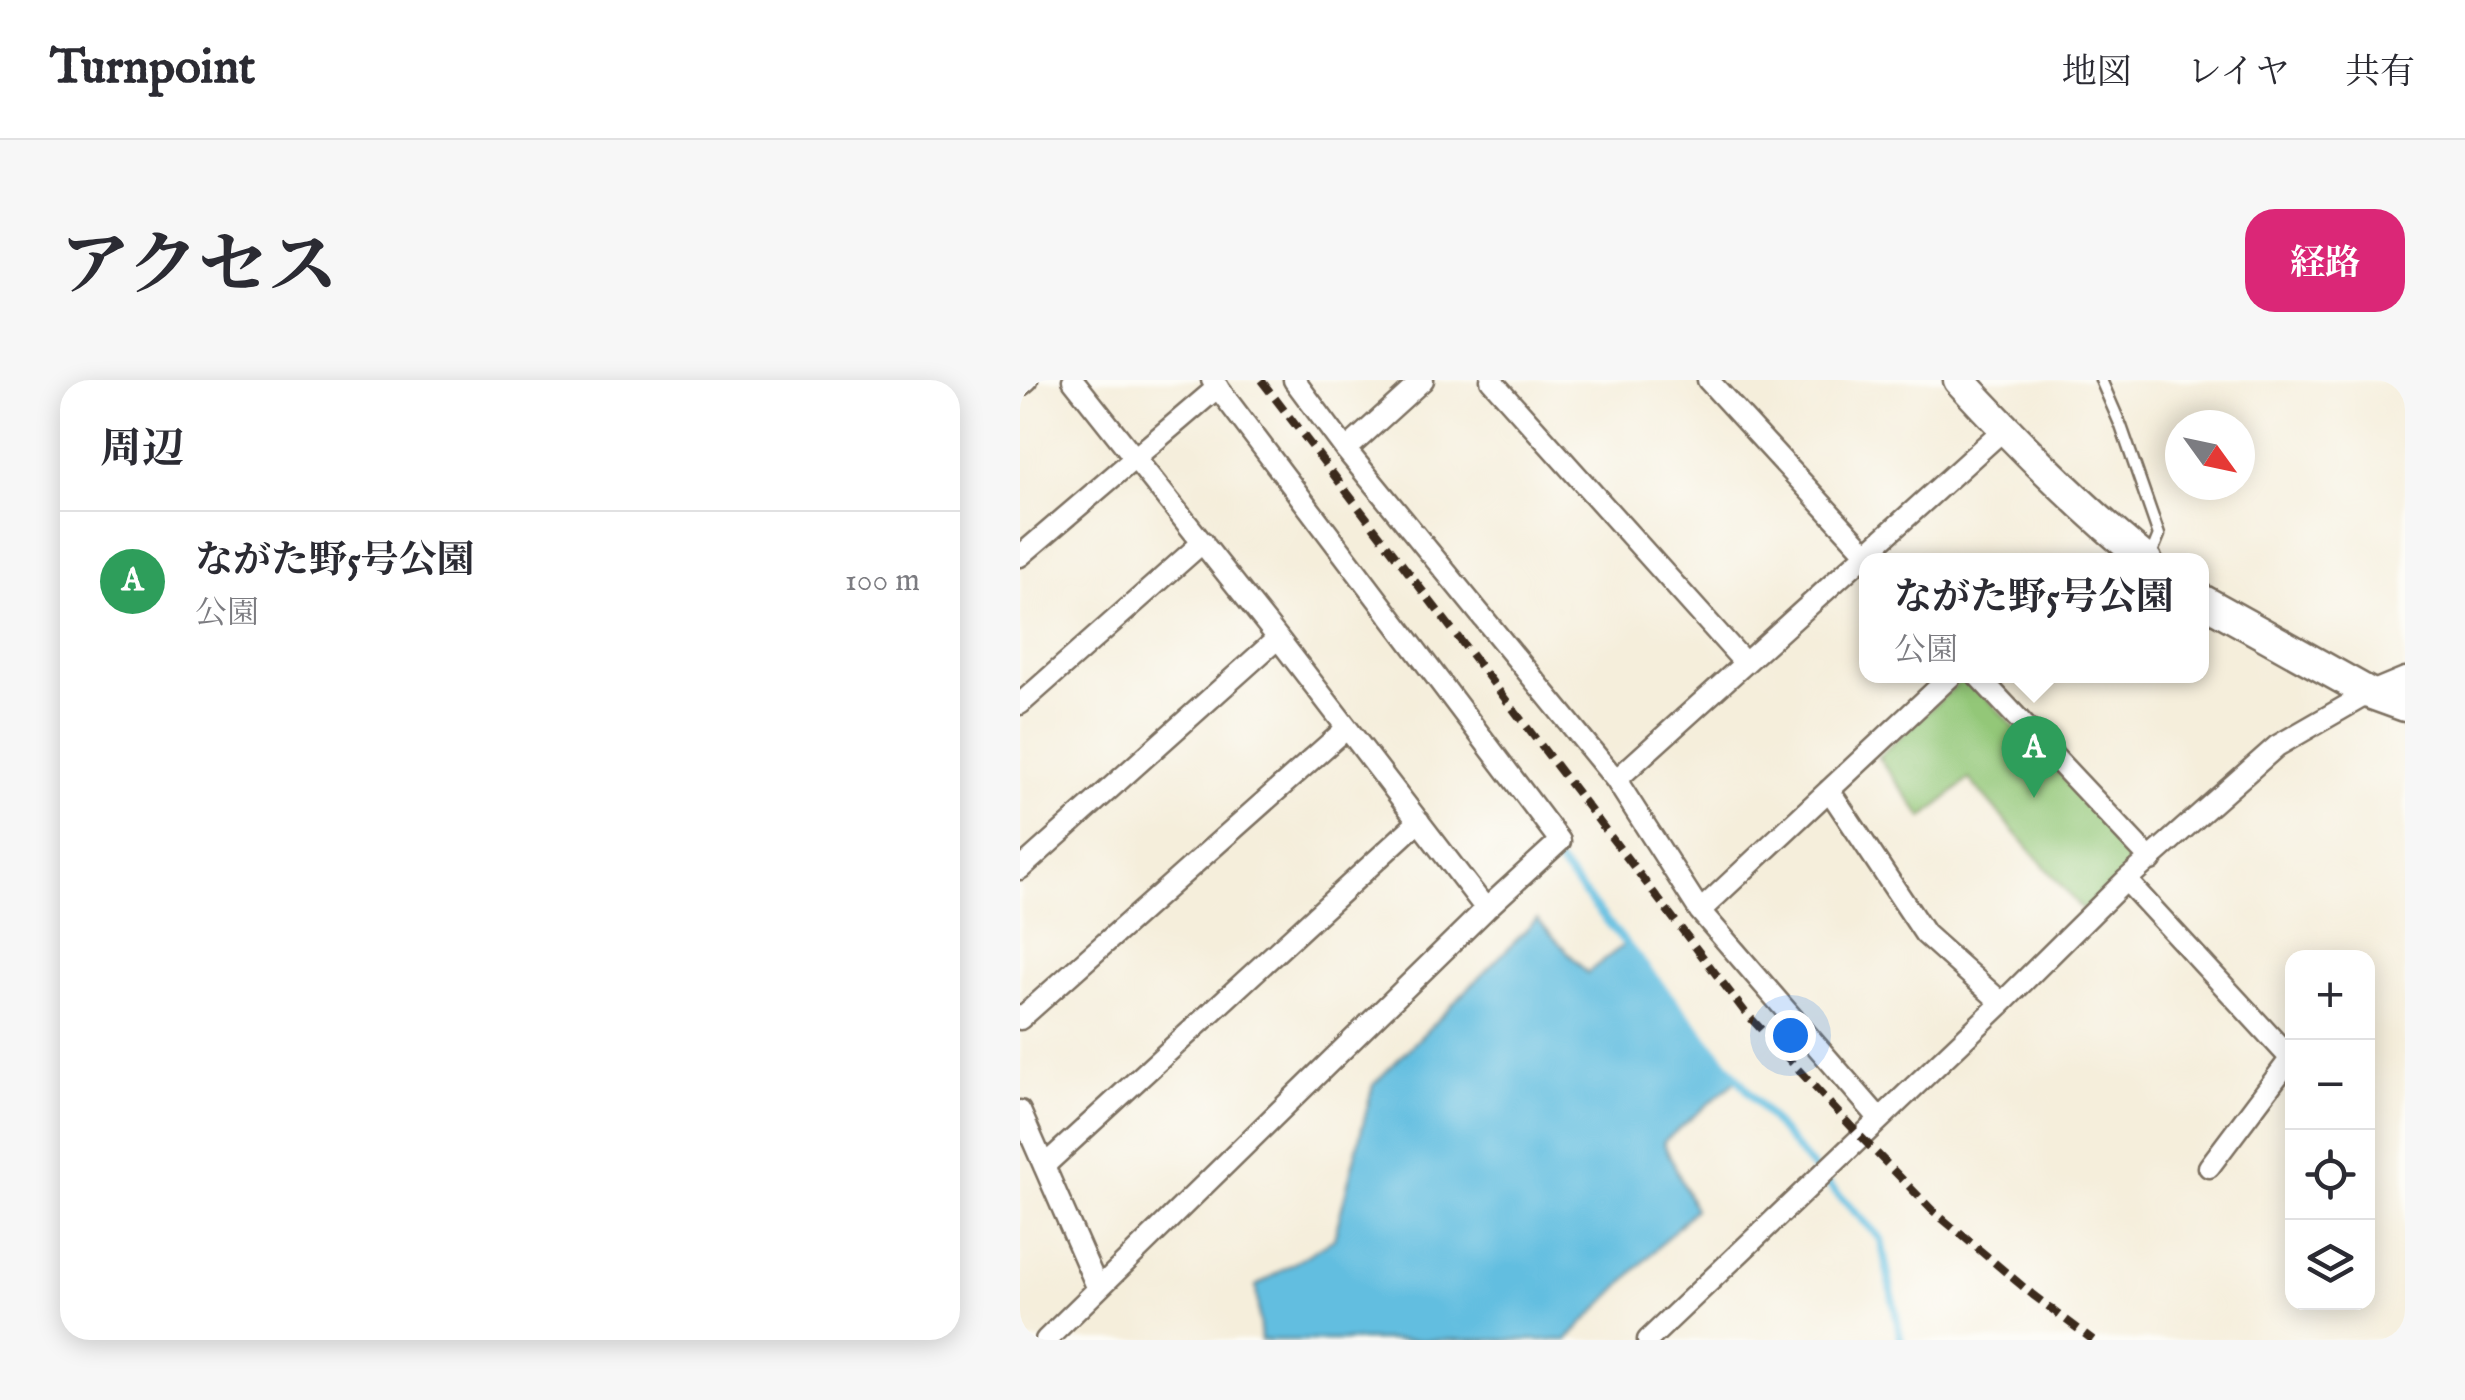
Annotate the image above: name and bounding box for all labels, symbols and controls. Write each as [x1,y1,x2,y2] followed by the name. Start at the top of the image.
[50,39,255,99] text: Turnpoint
[2062,51,2132,96] text: 地図
[2187,51,2290,96] text: レイヤ
[2345,51,2415,96] text: 共有
[2245,209,2405,312] button: 経路
[60,225,338,313] text: アクセス
[2165,410,2255,500] north arrow
[100,424,184,477] text: 周辺
[195,538,475,586] text: ながた野5号公園
[1859,553,2209,683] popup
[122,561,143,602] text: A
[845,561,920,602] text: 100 m
[1894,575,2174,623] text: ながた野5号公園
[195,594,259,635] text: 公園
[1894,631,1958,672] text: 公園
[2002,716,2066,798] pin: A
[2285,950,2375,1310] map controls
[2285,950,2375,1040] button: +
[1765,1010,1816,1061] your location
[2285,1040,2375,1130] button: −
[2285,1130,2375,1220] button: locate
[2285,1220,2375,1310] button: layers

